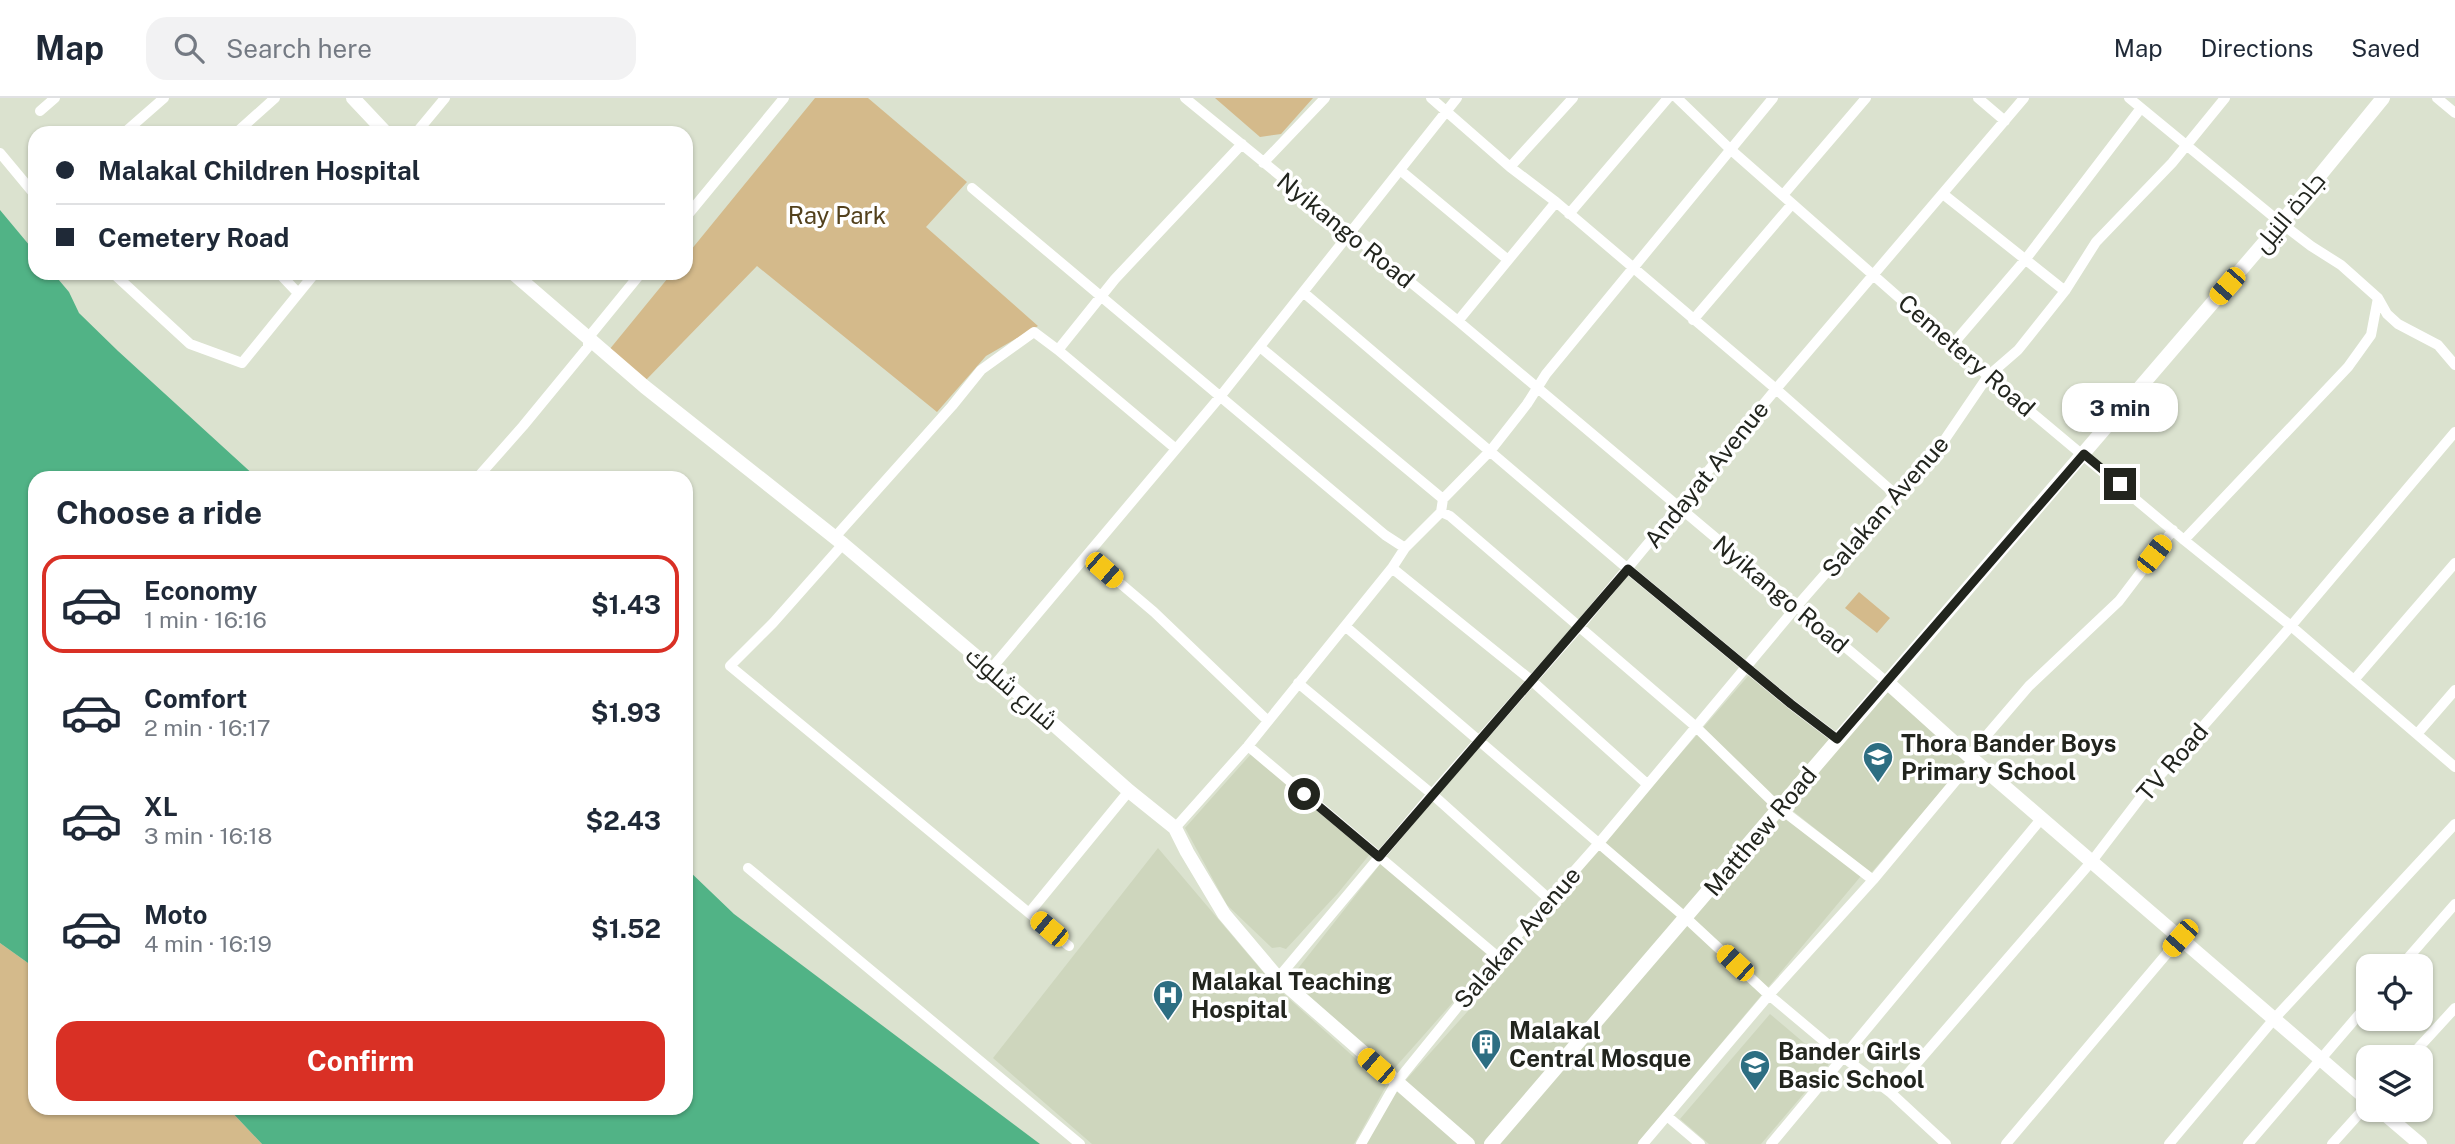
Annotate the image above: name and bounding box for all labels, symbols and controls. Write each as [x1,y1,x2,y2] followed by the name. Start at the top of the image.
[146,17,636,80] search box
[35,29,104,67] text: Map
[170,29,208,67] icon: search
[226,33,372,64] text: Search here
[2114,34,2163,62] text: Map
[2201,34,2313,62] text: Directions
[2351,34,2420,62] text: Saved
[98,155,420,186] text: Malakal Children Hospital
[1272,166,1420,294] street label: Nyikango Road
[2247,166,2331,258] street label: جادة النيل
[788,201,886,229] park label: Ray Park
[98,222,289,253] text: Cemetery Road
[2206,263,2249,309] car
[1893,288,2041,422] street label: Cemetery Road
[2062,382,2178,432] callout: 3 min
[2090,394,2150,421] text: 3 min
[1638,395,1774,553] street label: Andayat Avenue
[1816,430,1954,582] street label: Salakan Avenue
[2104,468,2136,500] route end
[56,494,262,531] text: Choose a ride
[1708,529,1854,659] street label: Nyikango Road
[2133,531,2176,577] car
[1082,548,1127,592] car
[60,573,123,636] icon: car
[144,575,257,606] text: Economy
[591,589,661,620] text: $1.43
[144,606,267,633] text: 1 min · 16:16
[958,641,1064,738] street label: شارع شلوك
[60,681,123,744] icon: car
[144,683,247,714] text: Comfort
[591,697,661,728] text: $1.93
[144,714,271,741] text: 2 min · 16:17
[2131,717,2213,807] street label: TV Road
[1901,729,2116,785] place label: Thora Bander Boys Primary School
[1861,740,1895,784] school or university icon: Thora Bander Boys Primary School
[1698,761,1822,901] street label: Matthew Road
[1288,778,1320,810] route start
[60,789,123,852] icon: car
[144,791,178,822] text: XL
[586,805,661,836] text: $2.43
[144,822,273,849] text: 3 min · 16:18
[1448,861,1586,1013] street label: Salakan Avenue
[60,897,123,960] icon: car
[144,899,207,930] text: Moto
[1027,907,1072,951] car
[591,913,661,944] text: $1.52
[2159,915,2202,961] car
[144,930,272,957] text: 4 min · 16:19
[1713,941,1758,985] car
[2356,954,2433,1122] map controls
[2356,954,2433,1031] button: locate
[1191,967,1392,1023] place label: Malakal Teaching Hospital
[1151,978,1185,1022] hospital icon: Malakal Teaching Hospital
[1509,1016,1691,1072] place label: Malakal Central Mosque
[56,1021,665,1101] button: Confirm
[1469,1027,1503,1071] building icon: Malakal Central Mosque
[1778,1037,1925,1093] place label: Bander Girls Basic School
[1354,1044,1399,1088] car
[2356,1045,2433,1122] button: layers
[1738,1048,1772,1092] school or university icon: Bander Girls Basic School

